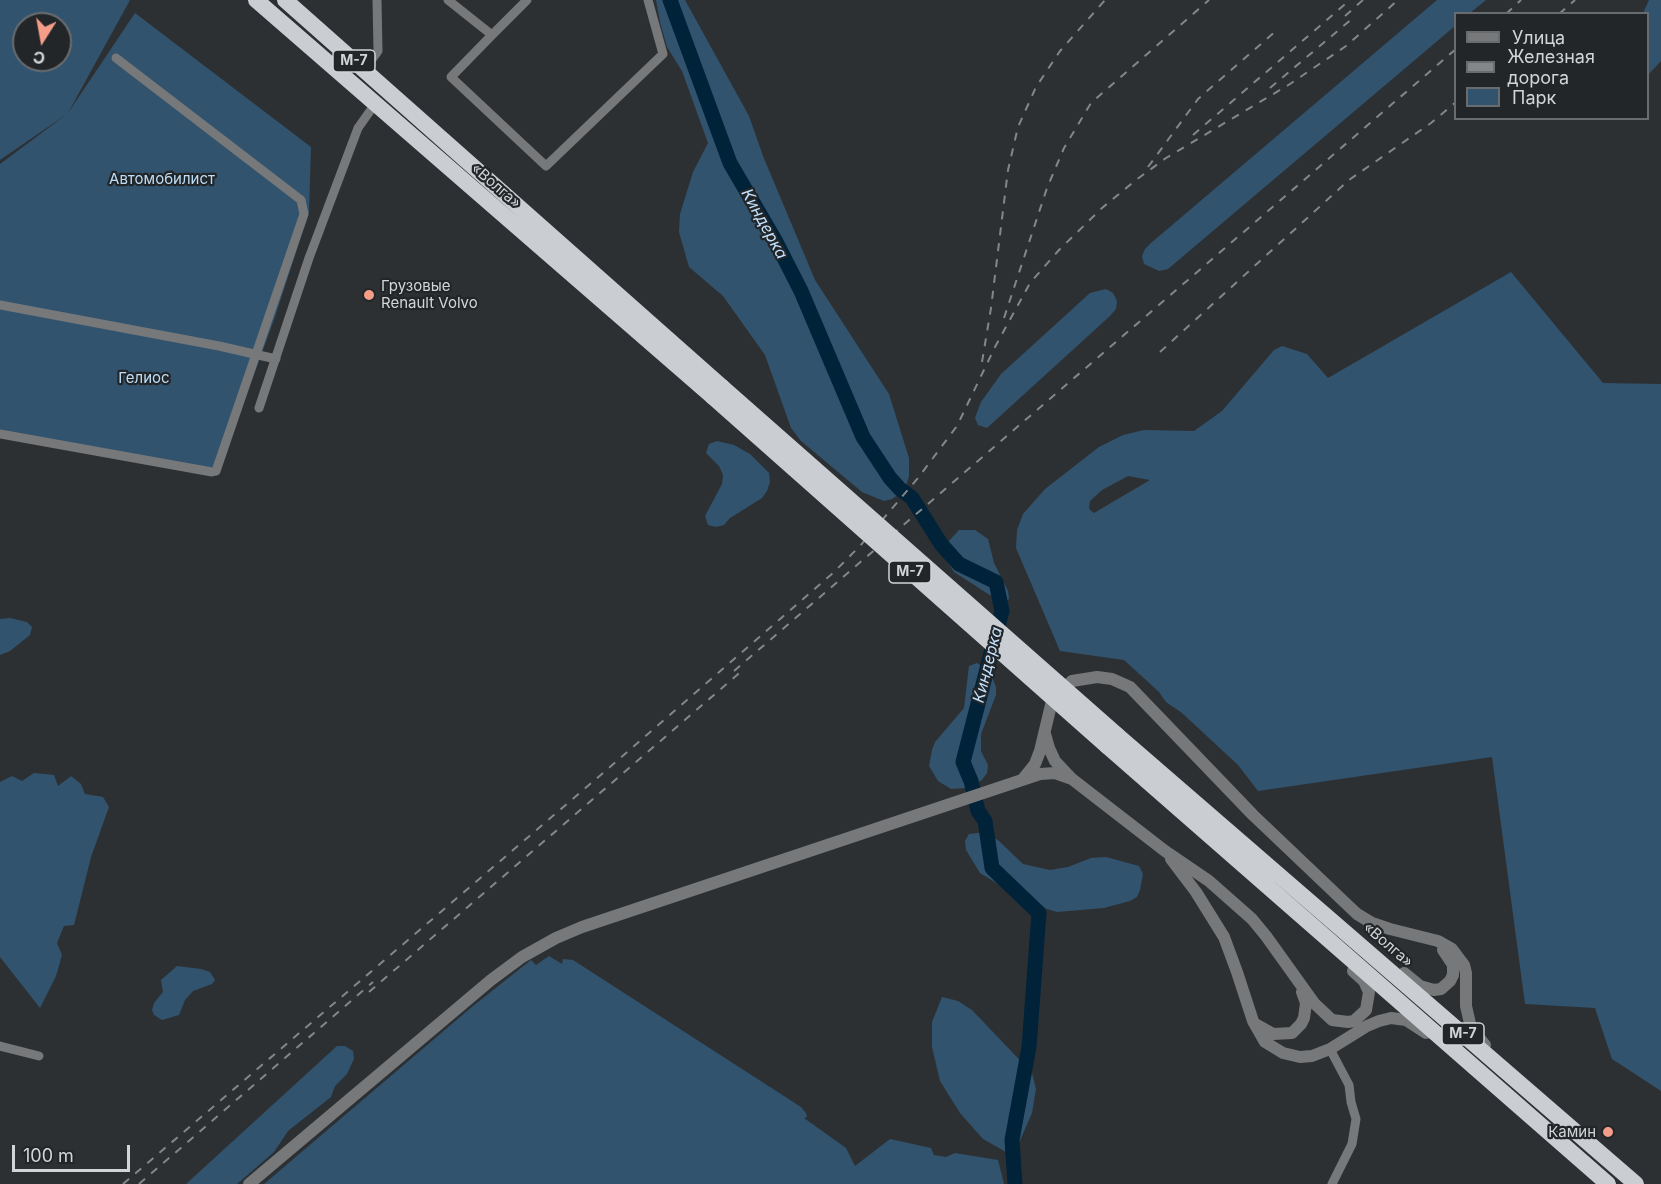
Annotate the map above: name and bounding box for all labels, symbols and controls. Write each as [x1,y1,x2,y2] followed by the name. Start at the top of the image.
[12,12,72,72] north arrow
[1454,12,1649,120] legend
[1512,27,1565,48] text: Улица
[1507,46,1595,88] text: Железная дорога
[31,47,47,69] text: С
[333,50,375,72] road number: М-7
[1512,87,1556,108] text: Парк
[468,160,524,212] street label: «Волга»
[109,170,215,188] park label: Автомобилист
[737,186,791,262] water label: Киндерка
[381,277,478,312] place label: Грузовые Renault Volvo
[362,288,376,302] marker: Грузовые Renault Volvo
[118,369,170,387] park label: Гелиос
[889,561,931,583] road number: М-7
[969,625,1007,705] water label: Киндерка
[1360,919,1416,971] street label: «Волга»
[1442,1023,1484,1045] road number: М-7
[1548,1123,1596,1141] place label: Камин
[1601,1125,1615,1139] marker: Камин
[15,1133,134,1171] scale bar
[23,1145,74,1166] text: 100 m

